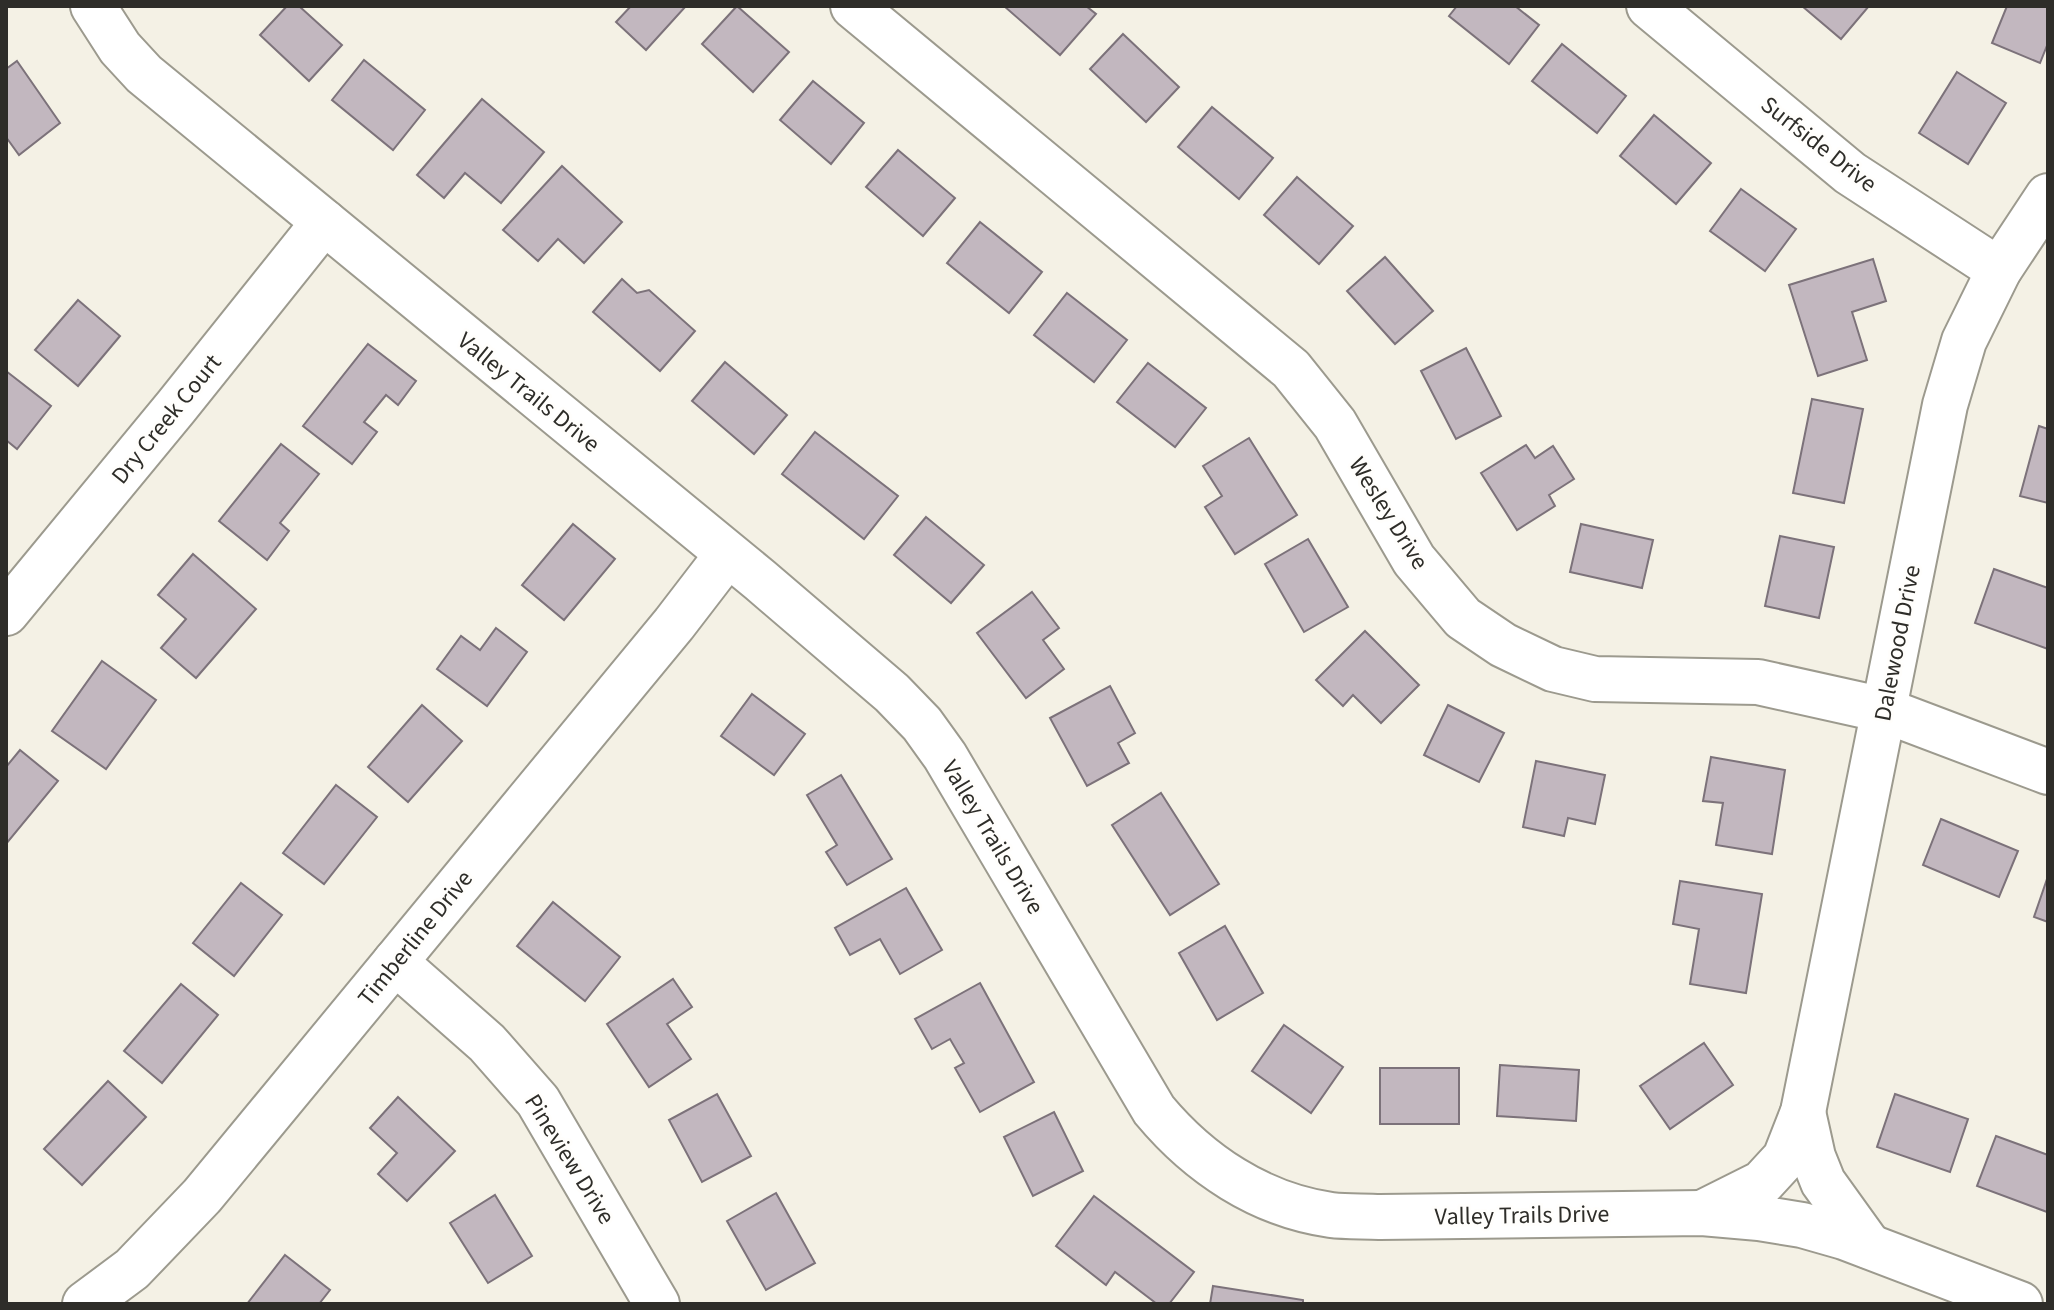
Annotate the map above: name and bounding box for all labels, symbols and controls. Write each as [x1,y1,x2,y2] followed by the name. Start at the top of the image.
[1753,88,1884,201] street label: Surfside Drive
[450,324,608,461] street label: Valley Trails Drive
[103,347,230,492] street label: Dry Creek Court
[1340,450,1437,576] street label: Wesley Drive
[1865,562,1930,724] street label: Dalewood Drive
[933,753,1053,921] street label: Valley Trails Drive
[350,863,481,1014] street label: Timberline Drive
[516,1087,624,1231] street label: Pineview Drive
[1434,1196,1610,1235] street label: Valley Trails Drive

